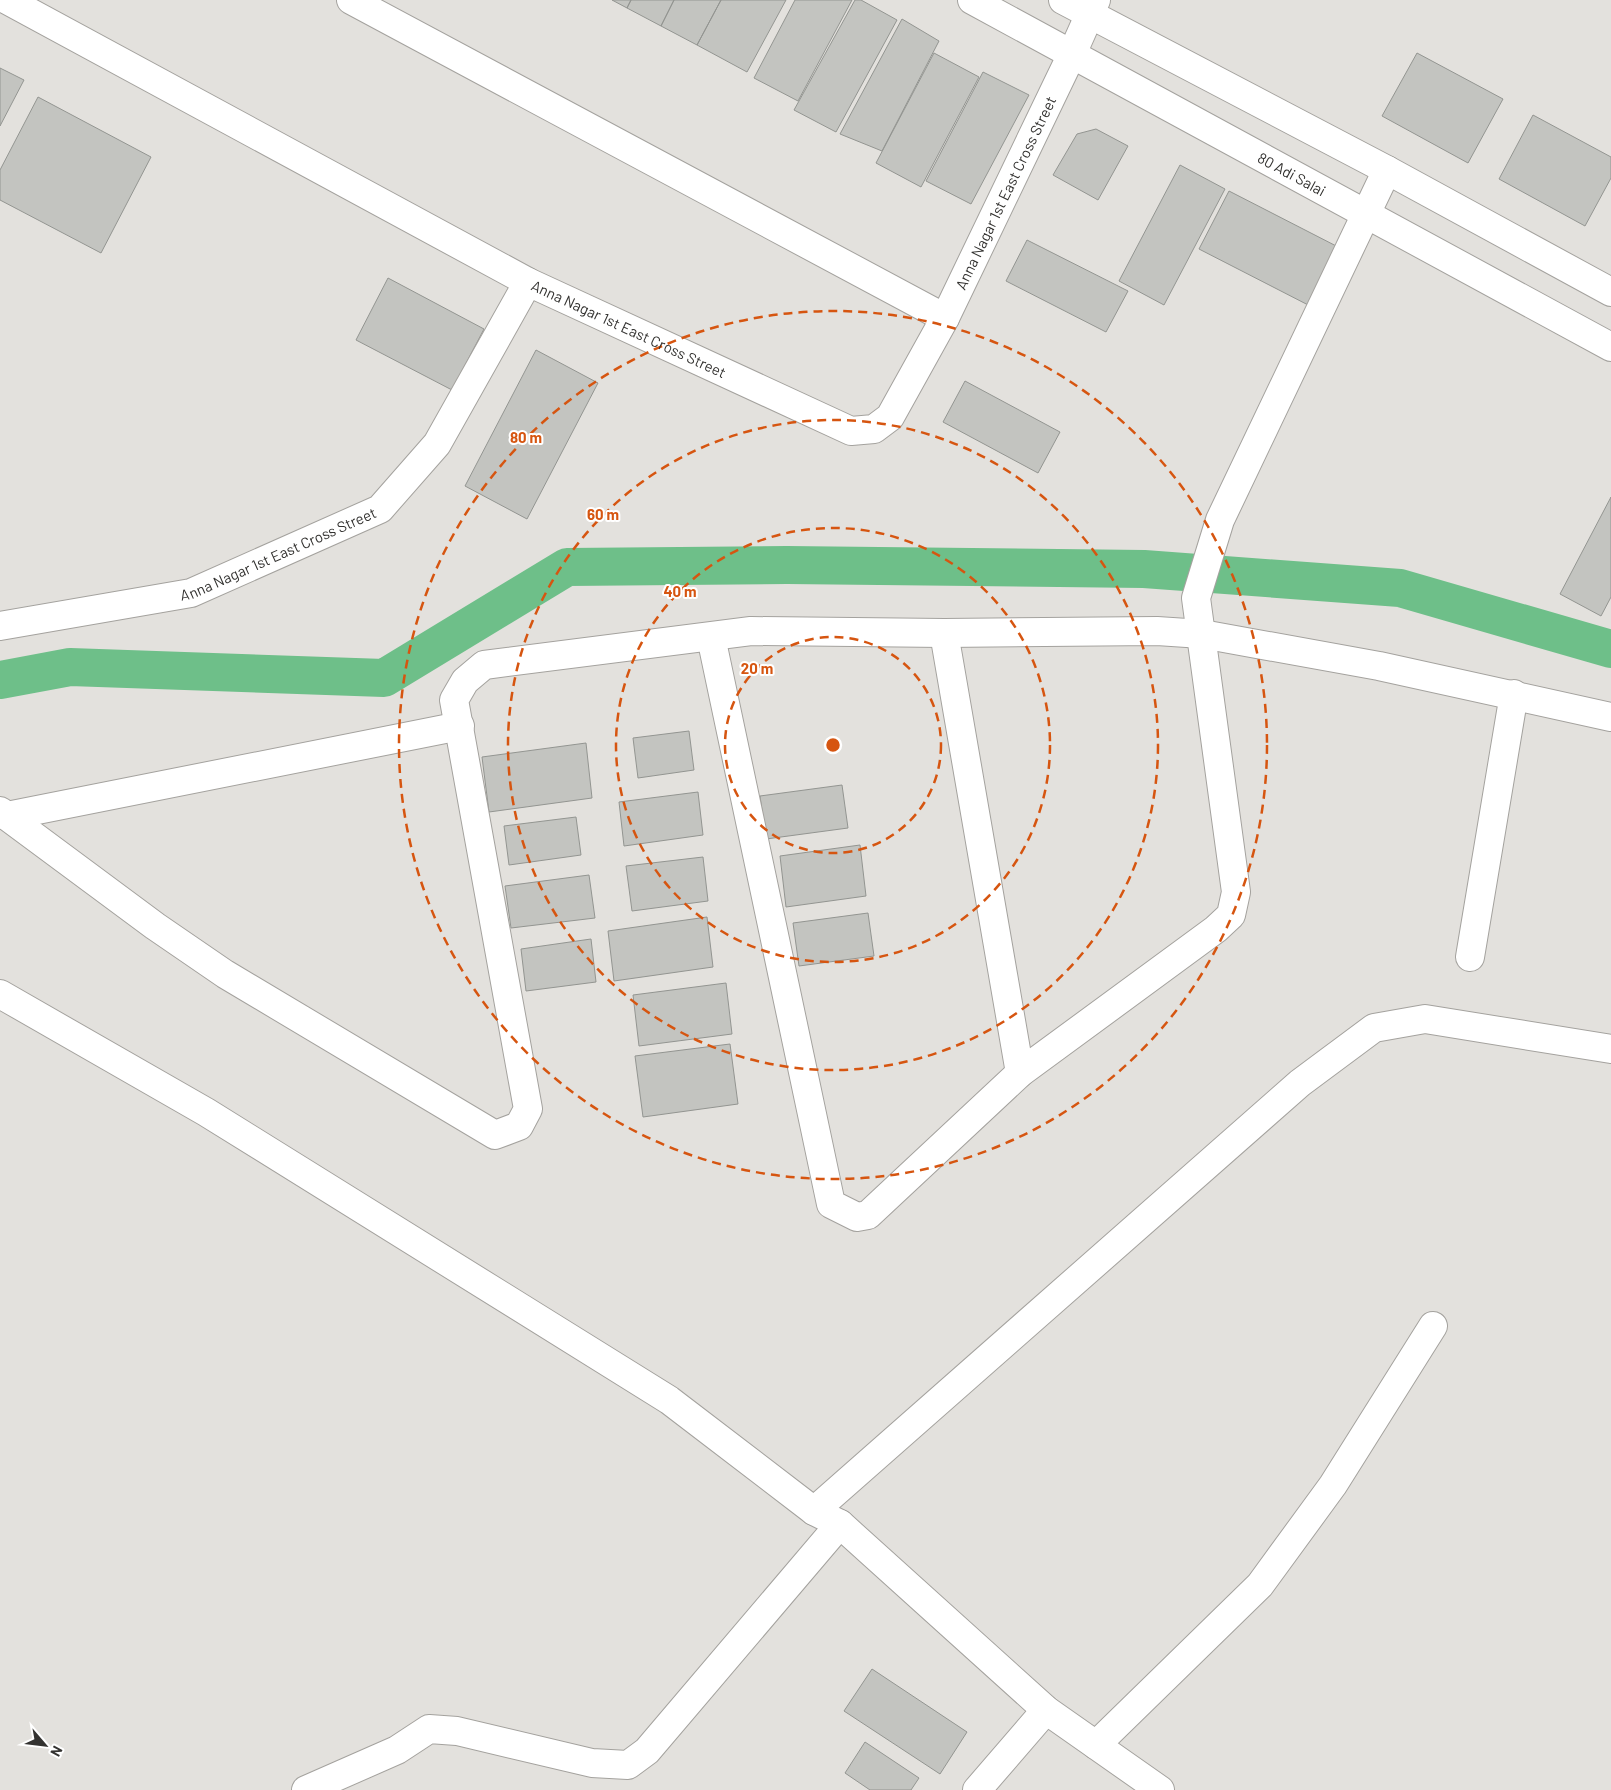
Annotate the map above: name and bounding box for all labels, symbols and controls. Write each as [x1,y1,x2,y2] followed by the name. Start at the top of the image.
[951,93,1059,292] street label: Anna Nagar 1st East Cross Street
[1255,148,1329,199] street label: 80 Adi Salai
[529,276,729,381] street label: Anna Nagar 1st East Cross Street
[510,428,542,446] text: 80 m
[179,503,379,604] street label: Anna Nagar 1st East Cross Street
[587,505,619,523] text: 60 m
[663,582,697,600] text: 40 m
[741,659,773,677] text: 20 m
[824,736,842,754] centre of rings
[20,1720,70,1770] north arrow
[47,1743,67,1759] text: N

